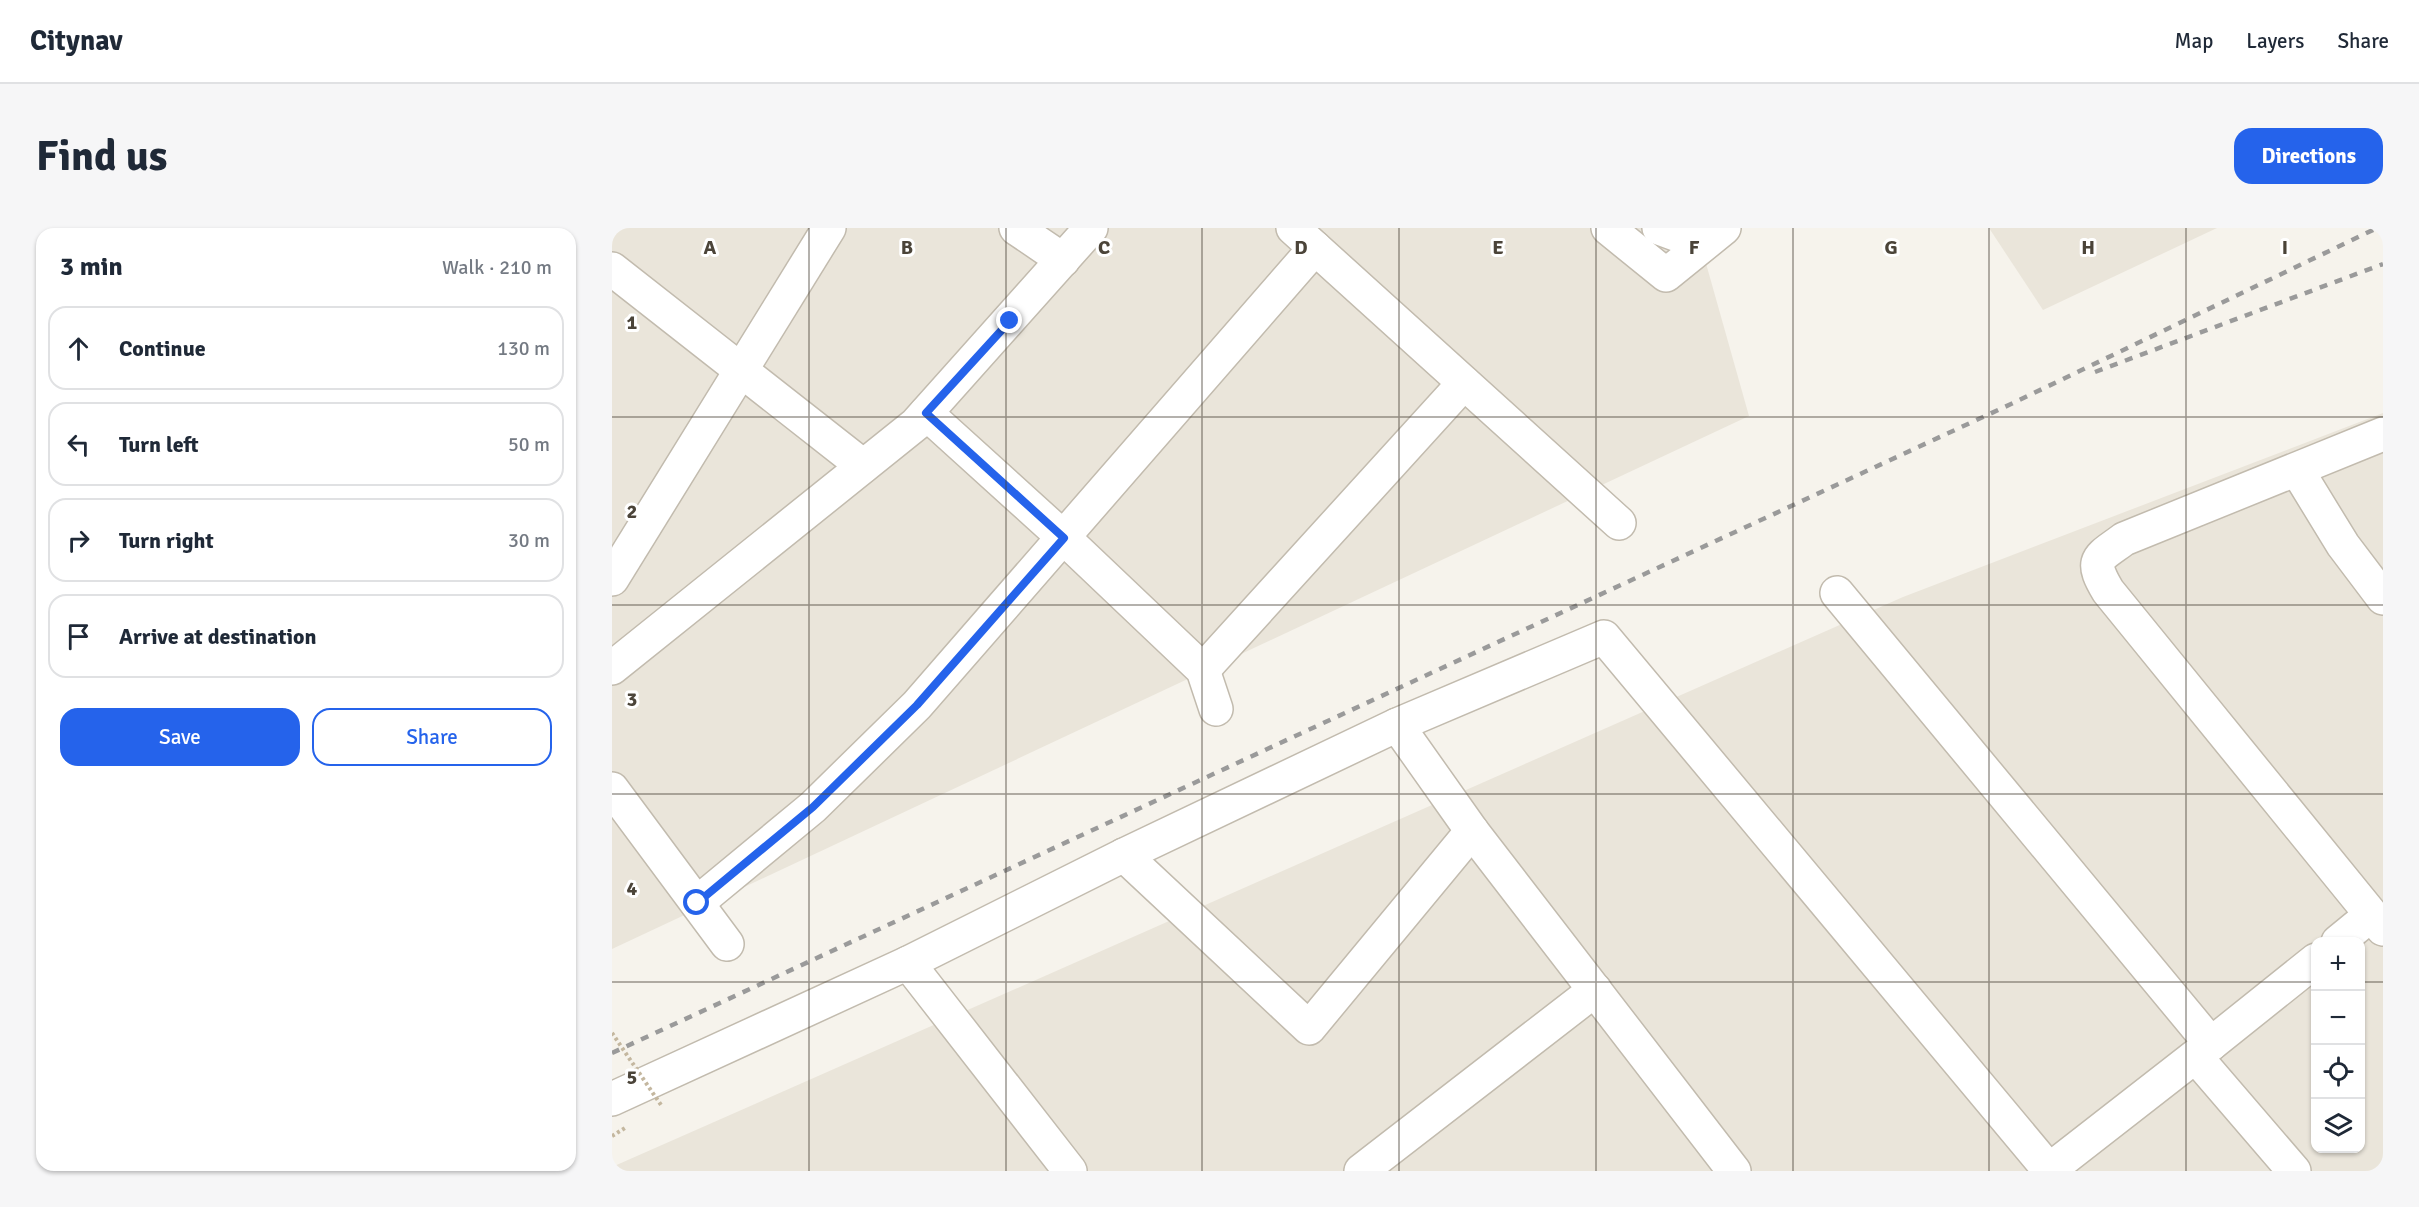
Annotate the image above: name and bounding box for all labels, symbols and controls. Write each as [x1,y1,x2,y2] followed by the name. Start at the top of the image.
[30,24,123,58] text: Citynav
[2175,28,2213,54] text: Map
[2246,28,2304,54] text: Layers
[2337,28,2389,54] text: Share
[2234,128,2383,184] button: Directions
[36,131,167,182] text: Find us
[704,235,717,260] text: A
[901,235,913,260] text: B
[1098,235,1110,260] text: C
[1294,235,1308,260] text: D
[1492,235,1504,260] text: E
[1689,235,1700,260] text: F
[1884,235,1898,260] text: G
[2081,235,2095,260] text: H
[2282,235,2288,260] text: I
[60,251,123,283] text: 3 min
[442,255,552,280] text: Walk · 210 m
[996,307,1022,333] route end
[627,310,638,335] text: 1
[62,332,95,365] icon: ahead
[119,335,206,362] text: Continue
[497,336,550,361] text: 130 m
[62,428,95,461] icon: left
[119,431,199,458] text: Turn left
[508,432,550,457] text: 50 m
[627,499,637,524] text: 2
[62,524,95,557] icon: right
[119,527,214,554] text: Turn right
[508,528,550,553] text: 30 m
[62,620,95,653] icon: arrive
[119,623,316,650] text: Arrive at destination
[627,687,637,712] text: 3
[60,708,300,766] button: Save
[312,708,552,766] button: Share
[627,876,638,901] text: 4
[683,889,709,915] route start
[2311,937,2365,1153] map controls
[2311,937,2365,991] button: +
[2311,991,2365,1045] button: −
[2311,1045,2365,1099] button: locate
[627,1065,637,1090] text: 5
[2311,1099,2365,1153] button: layers

